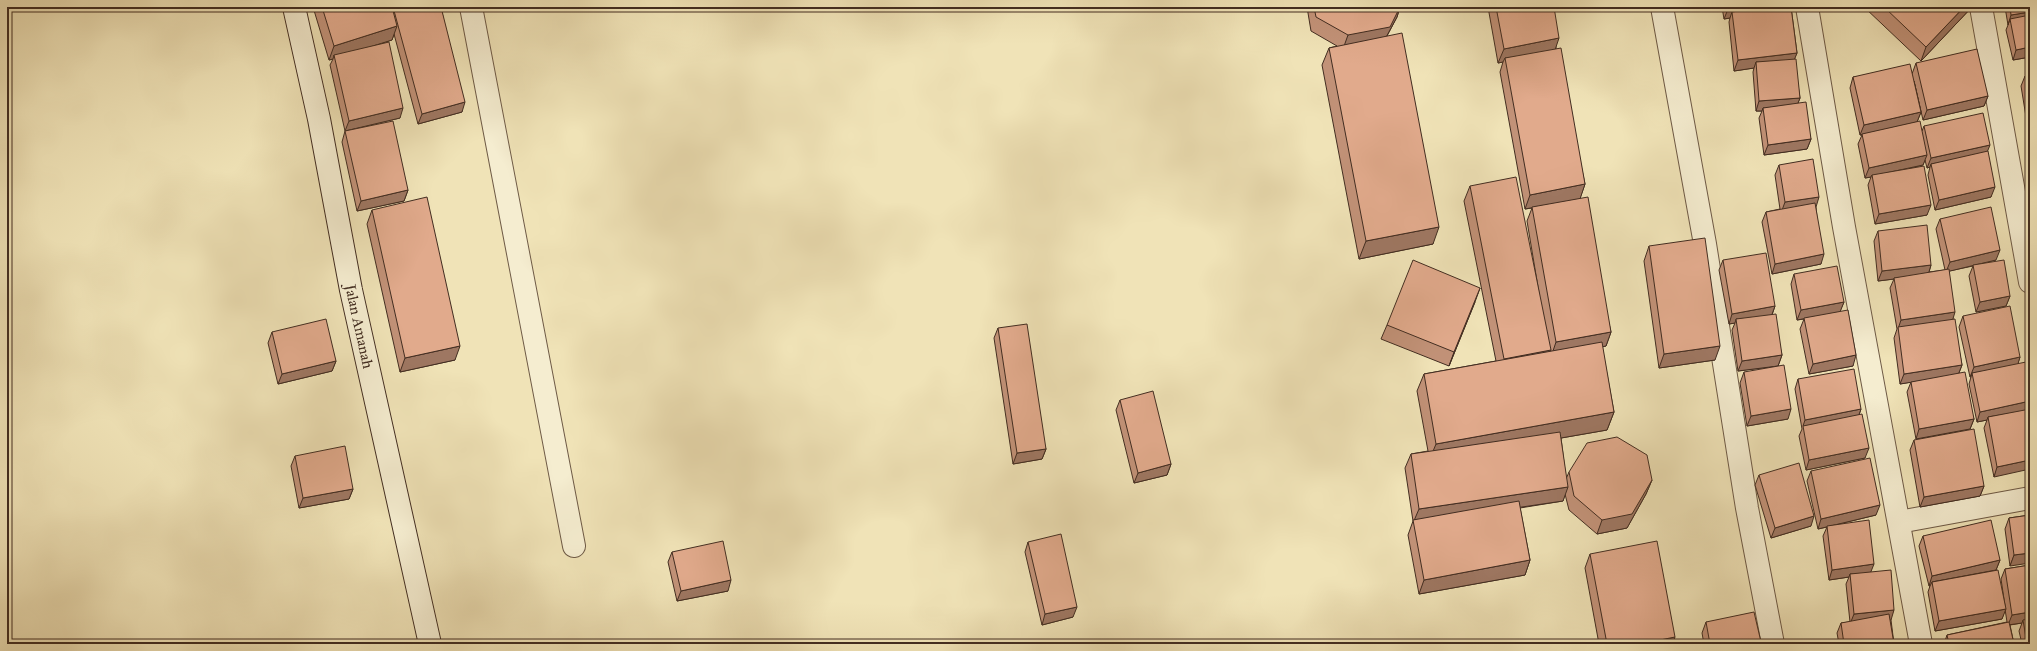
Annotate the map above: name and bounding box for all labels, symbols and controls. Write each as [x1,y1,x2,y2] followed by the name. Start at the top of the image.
[340,281,377,371] street label: Jalan Amanah

